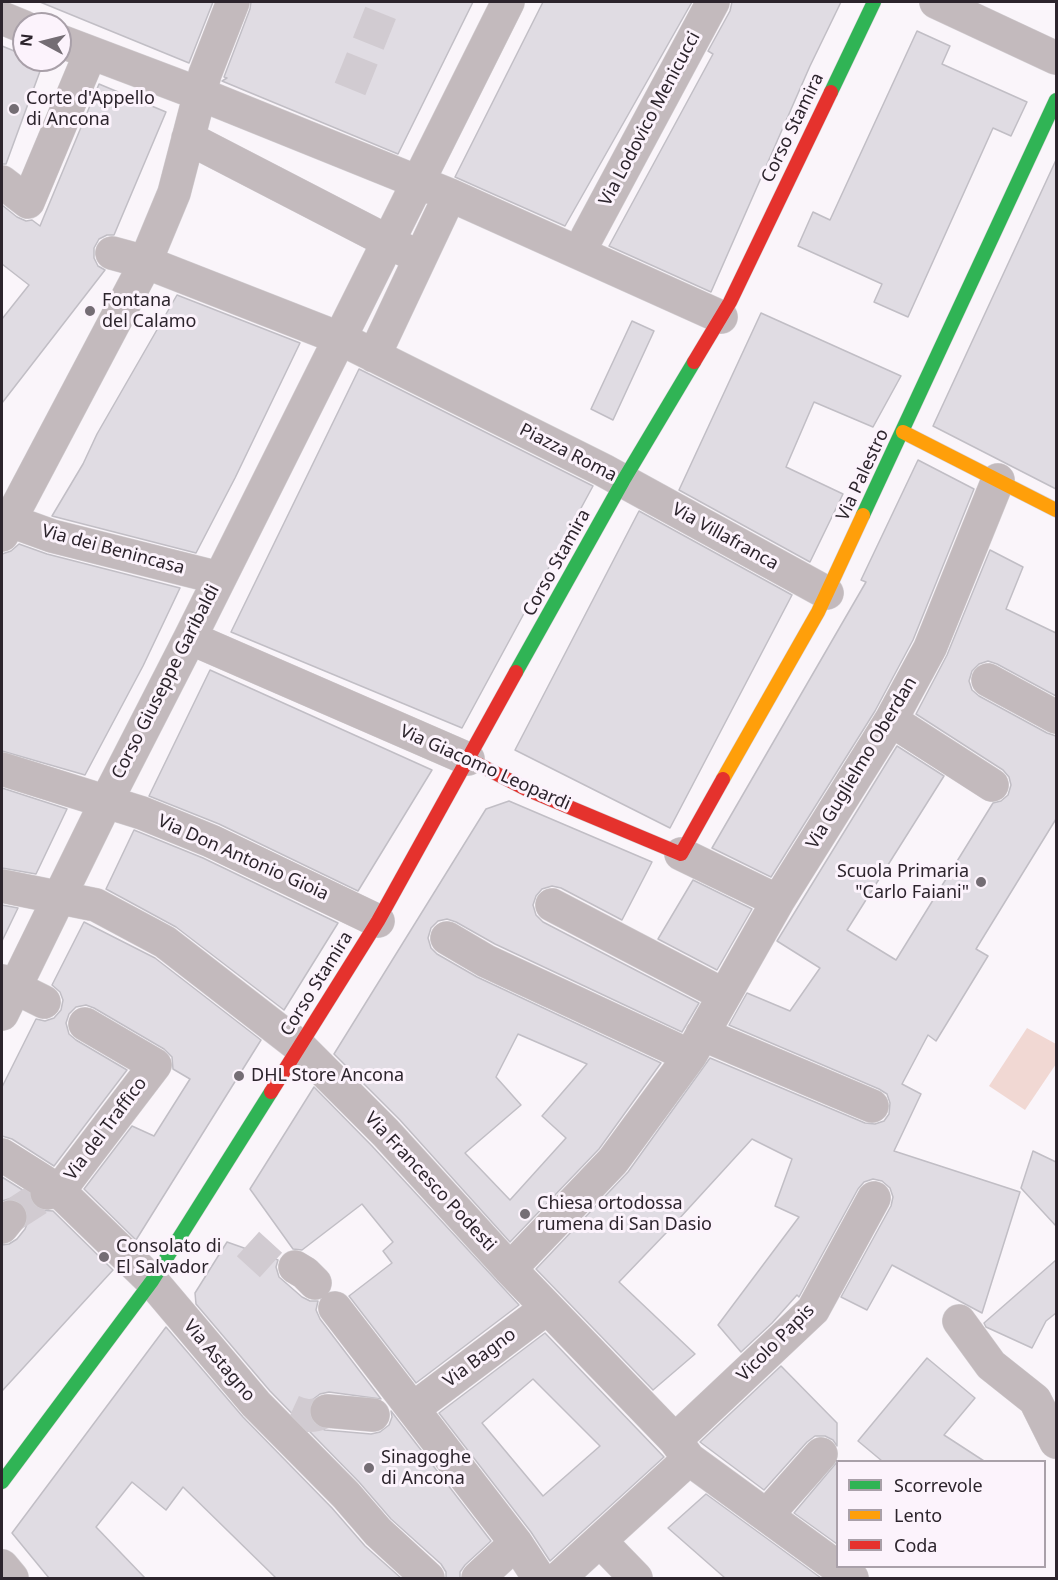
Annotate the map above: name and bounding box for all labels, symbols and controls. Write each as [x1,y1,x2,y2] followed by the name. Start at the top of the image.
[12,12,72,72] north arrow
[595,28,705,210] street label: Via Lodovico Menicucci
[14,32,38,48] text: N
[757,70,829,186] street label: Corso Stamira
[26,88,155,130] place label: Corte d'Appello di Ancona
[7,102,21,116] marker: Corte d'Appello di Ancona
[102,290,196,332] place label: Fontana del Calamo
[83,304,97,318] marker: Fontana del Calamo
[516,419,620,487] street label: Piazza Roma
[832,426,894,524] street label: Via Palestro
[668,499,782,575] street label: Via Villafranca
[519,506,595,620] street label: Corso Stamira
[39,521,187,579] street label: Via dei Benincasa
[108,581,224,783] street label: Corso Giuseppe Garibaldi
[802,673,922,853] street label: Via Guglielmo Oberdan
[396,721,574,815] street label: Via Giacomo Leopardi
[154,811,332,905] street label: Via Don Antonio Gioia
[837,861,969,904] place label: Scuola Primaria "Carlo Faiani"
[974,875,988,889] marker: Scuola Primaria "Carlo Faiani"
[276,928,358,1040] street label: Corso Stamira
[251,1065,404,1087] place label: DHL Store Ancona
[232,1069,246,1083] marker: DHL Store Ancona
[60,1073,152,1185] street label: Via del Traffico
[360,1108,500,1256] street label: Via Francesco Podesti
[537,1193,712,1236] place label: Chiesa ortodossa rumena di San Dasio
[518,1207,532,1221] marker: Chiesa ortodossa rumena di San Dasio
[116,1236,221,1278] place label: Consolato di El Salvador
[97,1250,111,1264] marker: Consolato di El Salvador
[733,1300,819,1386] street label: Vicolo Papis
[179,1316,259,1406] street label: Via Astagno
[440,1324,520,1392] street label: Via Bagno
[381,1447,471,1490] place label: Sinagoghe di Ancona
[836,1460,1046,1568] legend
[362,1461,376,1475] marker: Sinagoghe di Ancona
[894,1473,983,1497] text: Scorrevole
[894,1503,942,1527] text: Lento
[894,1533,937,1557] text: Coda

